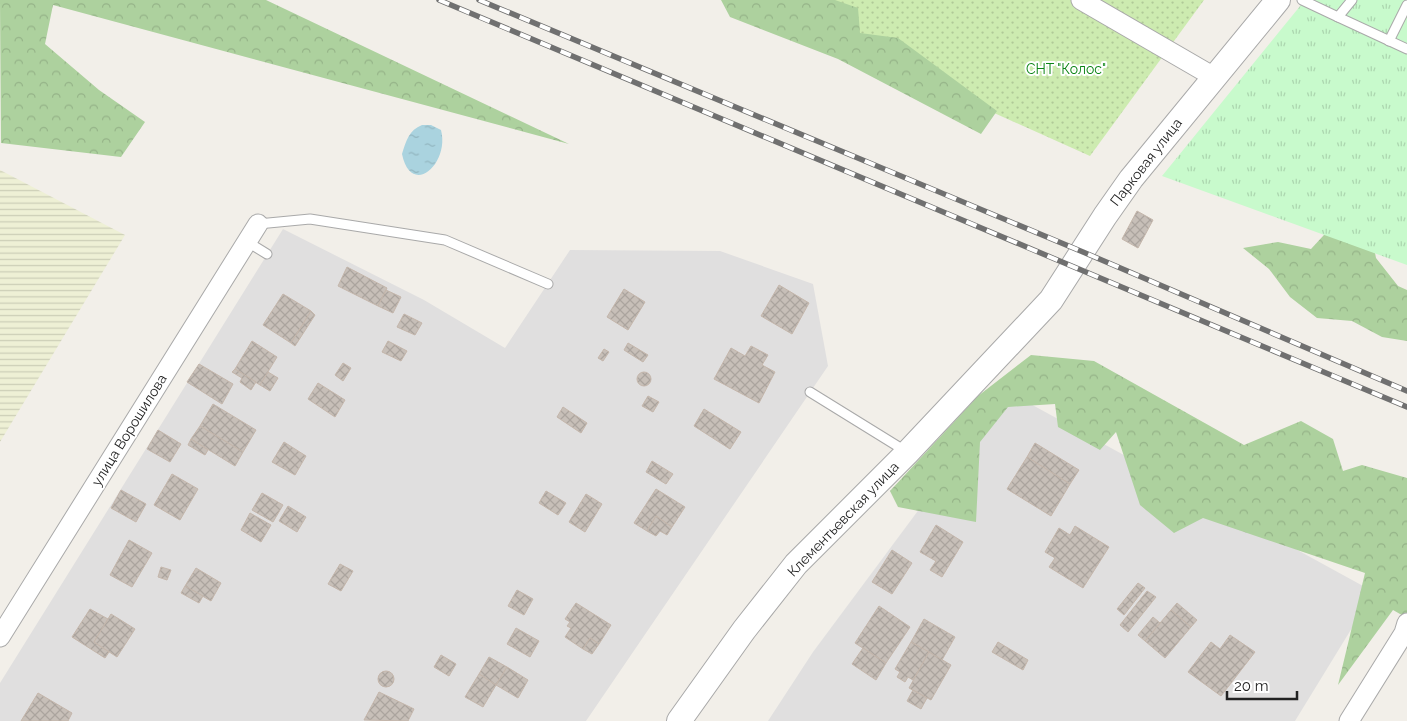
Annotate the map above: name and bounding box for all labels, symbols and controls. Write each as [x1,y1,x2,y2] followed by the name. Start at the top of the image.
[1026,61,1106,77] park label: СНТ "Колос"
[1107,115,1185,209] street label: Парковая улица
[88,371,170,489] street label: улица Ворошилова
[784,458,902,580] street label: Клементьевская улица
[1227,668,1297,700] scale bar
[1234,677,1269,695] text: 20 m

